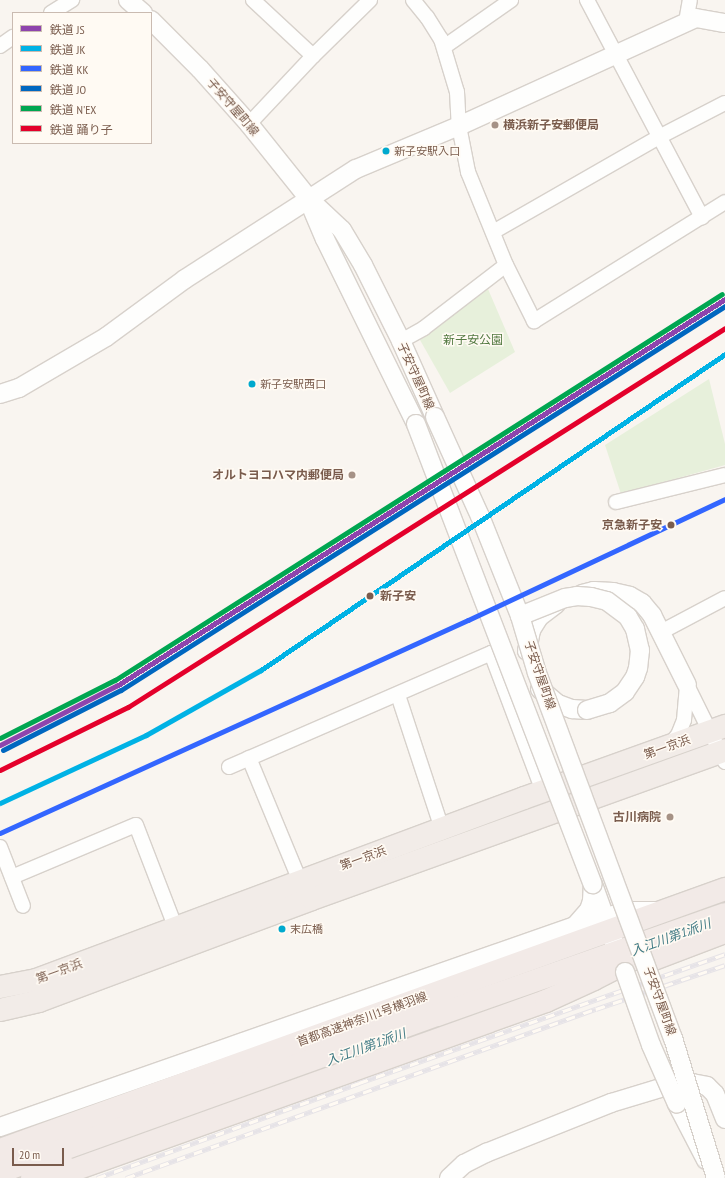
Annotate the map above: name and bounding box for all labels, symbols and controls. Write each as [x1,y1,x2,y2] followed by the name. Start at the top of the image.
[12,12,152,144] legend
[50,22,85,37] text: 鉄道 JS
[50,42,85,57] text: 鉄道 JK
[50,62,88,77] text: 鉄道 KK
[204,75,262,139] street label: 子安守屋町線
[50,82,86,97] text: 鉄道 JO
[50,102,96,117] text: 鉄道 N'EX
[503,118,599,132] place label: 横浜新子安郵便局
[490,120,500,130] marker: 横浜新子安郵便局
[50,122,113,137] text: 鉄道 踊り子
[394,144,460,158] place label: 新子安駅入口
[381,146,391,156] marker: 新子安駅入口
[443,333,503,347] park label: 新子安公園
[395,340,437,412] street label: 子安守屋町線
[260,377,326,391] place label: 新子安駅西口
[247,379,257,389] marker: 新子安駅西口
[212,468,344,482] place label: オルトヨコハマ内郵便局
[347,470,357,480] marker: オルトヨコハマ内郵便局
[602,518,662,532] place label: 京急新子安
[664,518,678,532] marker: 京急新子安
[363,589,377,603] marker: 新子安
[380,589,416,603] place label: 新子安
[521,639,559,711] street label: 子安守屋町線
[642,732,692,762] street label: 第一京浜
[613,810,661,824] place label: 古川病院
[664,811,676,823] marker: 古川病院
[338,843,388,873] street label: 第一京浜
[629,916,713,960] water label: 入江川第1派川
[290,922,323,936] place label: 末広橋
[277,924,287,934] marker: 末広橋
[34,956,84,986] street label: 第一京浜
[641,965,679,1037] street label: 子安守屋町線
[295,989,429,1049] street label: 首都高速神奈川1号横羽線
[324,1026,408,1070] water label: 入江川第1派川
[14,1140,66,1166] scale bar
[19,1147,40,1162] text: 20 m

